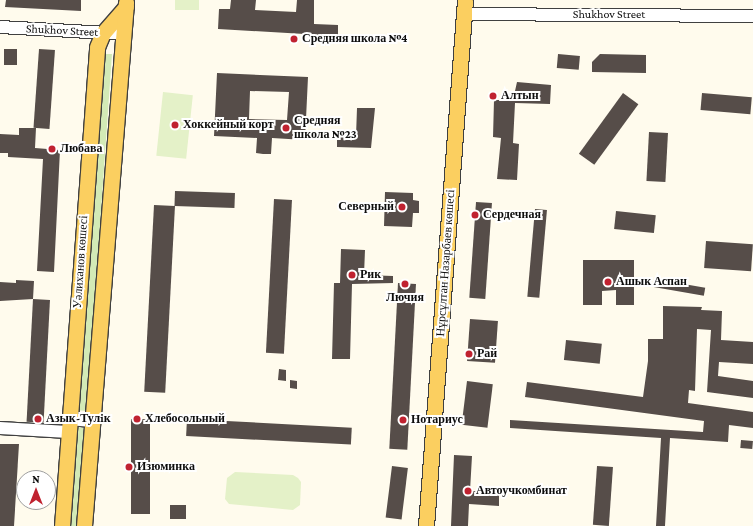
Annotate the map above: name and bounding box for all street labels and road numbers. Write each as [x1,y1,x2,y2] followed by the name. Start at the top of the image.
[573,8,645,22] street label: Shukhov Street
[25,22,99,40] street label: Shukhov Street
[434,189,458,337] street label: Нұрсұлтан Назарбаев көшесі
[71,215,91,309] street label: Уәлиханов көшесі

